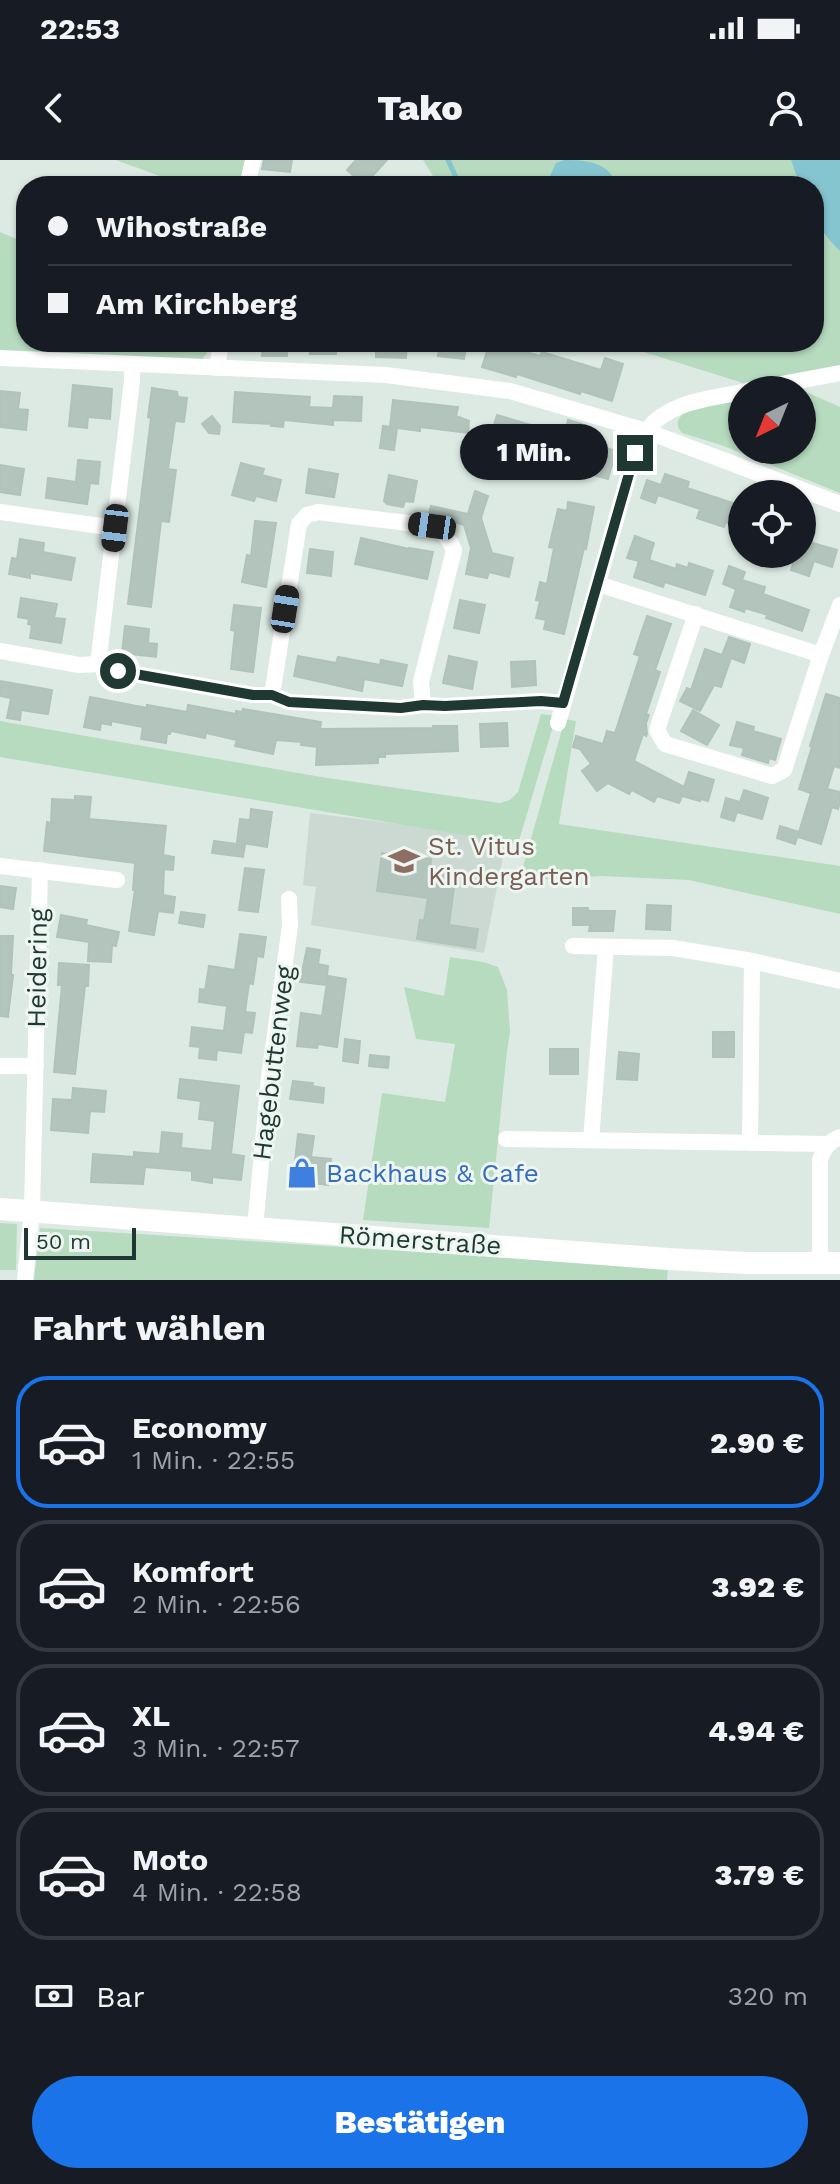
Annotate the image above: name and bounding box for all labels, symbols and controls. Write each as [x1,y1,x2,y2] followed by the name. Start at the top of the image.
[40,11,120,46] text: 22:53
[32,86,76,130] icon: back
[764,86,808,130] icon: person
[377,87,463,129] text: Tako
[96,209,267,244] text: Wihostraße
[96,286,297,321] text: Am Kirchberg
[728,376,816,464] north arrow
[728,376,816,568] map controls
[459,425,607,481] callout: 1 Min.
[617,435,653,471] route end
[497,437,571,467] text: 1 Min.
[728,480,816,568] button: locate
[100,503,130,553] car
[407,511,457,541] car
[269,583,301,635] car
[100,653,136,689] route start
[428,831,590,891] place label: St. Vitus Kindergarten
[387,844,421,878] school or university icon: St. Vitus Kindergarten
[21,908,53,1028] street label: Heidering
[246,964,300,1162] street label: Hagebuttenweg
[285,1156,319,1190] shop icon: Backhaus & Cafe
[326,1158,539,1188] place label: Backhaus & Cafe
[338,1219,502,1261] street label: Römerstraße
[24,1224,136,1260] scale bar
[36,1229,91,1254] text: 50 m
[32,1307,266,1349] text: Fahrt wählen
[36,1406,108,1478] icon: car
[132,1410,267,1445] text: Economy
[710,1425,804,1460] text: 2.90 €
[132,1445,295,1475] text: 1 Min. · 22:55
[36,1550,108,1622] icon: car
[132,1554,254,1589] text: Komfort
[712,1569,804,1604] text: 3.92 €
[132,1589,301,1619] text: 2 Min. · 22:56
[36,1694,108,1766] icon: car
[132,1698,170,1733] text: XL
[708,1713,804,1748] text: 4.94 €
[132,1733,300,1763] text: 3 Min. · 22:57
[36,1838,108,1910] icon: car
[132,1842,208,1877] text: Moto
[714,1857,804,1892] text: 3.79 €
[132,1877,302,1907] text: 4 Min. · 22:58
[32,1974,76,2018] icon: cash
[96,1979,145,2014] text: Bar
[728,1981,808,2011] text: 320 m
[32,2076,808,2168] button: Bestätigen

